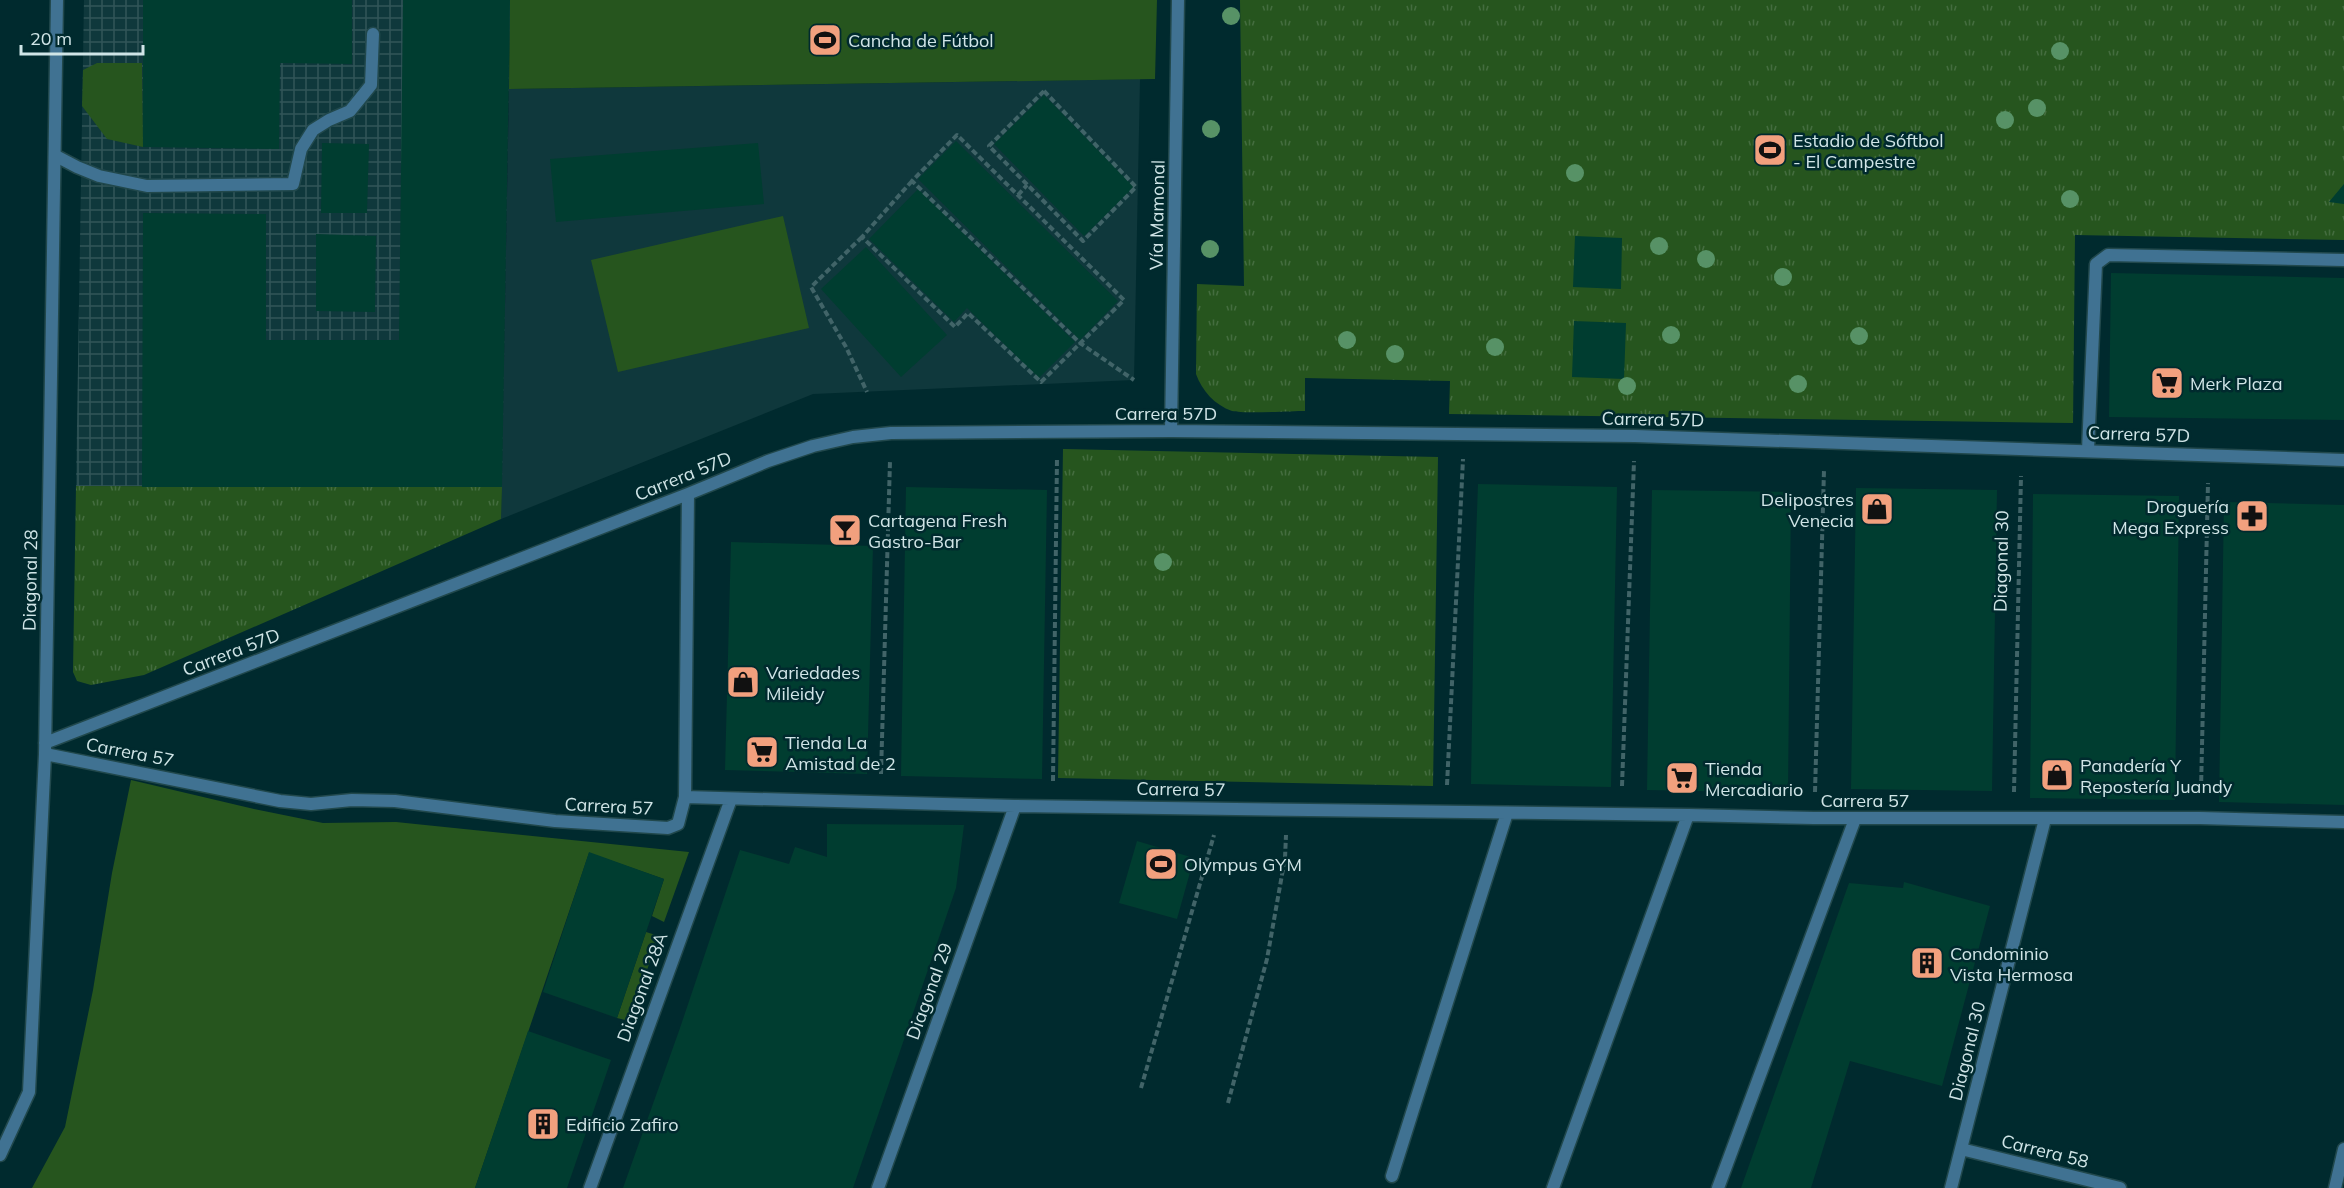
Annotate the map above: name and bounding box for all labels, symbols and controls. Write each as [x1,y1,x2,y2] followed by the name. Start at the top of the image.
[21,18,142,56] scale bar
[807,22,843,58] sports icon: Cancha de Fútbol
[30,27,72,50] text: 20 m
[848,29,994,52] place label: Cancha de Fútbol
[1793,129,1943,173] place label: Estadio de Sóftbol - El Campestre
[1752,132,1788,168] sports icon: Estadio de Sóftbol - El Campestre
[1145,160,1169,270] street label: Vía Mamonal
[2149,365,2185,401] supermarket icon: Merk Plaza
[2190,372,2283,395] place label: Merk Plaza
[1115,402,1217,425] street label: Carrera 57D
[1602,407,1704,431] street label: Carrera 57D
[2087,421,2191,447] street label: Carrera 57D
[631,446,735,506] street label: Carrera 57D
[1761,488,1854,532] place label: Delipostres Venecia
[1859,491,1895,527] shop icon: Delipostres Venecia
[2112,495,2229,539] place label: Droguería Mega Express
[2234,498,2270,534] pharmacy icon: Droguería Mega Express
[868,509,1007,553] place label: Cartagena Fresh Gastro-Bar
[1989,510,2013,612] street label: Diagonal 30
[827,512,863,548] bar icon: Cartagena Fresh Gastro-Bar
[18,529,42,631] street label: Diagonal 28
[179,623,283,681] street label: Carrera 57D
[766,661,860,705] place label: Variedades Mileidy
[725,664,761,700] shop icon: Variedades Mileidy
[785,731,896,775] place label: Tienda La Amistad de 2
[84,732,176,772] street label: Carrera 57
[744,734,780,770] supermarket icon: Tienda La Amistad de 2
[2080,754,2233,798] place label: Panadería Y Repostería Juandy
[1705,757,1803,801] place label: Tienda Mercadiario
[2039,757,2075,793] shop icon: Panadería Y Repostería Juandy
[1664,760,1700,796] supermarket icon: Tienda Mercadiario
[1136,777,1226,801] street label: Carrera 57
[1820,789,1910,812] street label: Carrera 57
[564,792,654,820] street label: Carrera 57
[1143,846,1179,882] sports icon: Olympus GYM
[1184,853,1302,876] place label: Olympus GYM
[612,929,672,1045] street label: Diagonal 28A
[901,939,957,1043] street label: Diagonal 29
[1950,942,2073,986] place label: Condominio Vista Hermosa
[1909,945,1945,981] building icon: Condominio Vista Hermosa
[1944,999,1990,1103] street label: Diagonal 30
[525,1106,561,1142] building icon: Edificio Zafiro
[566,1113,678,1136] place label: Edificio Zafiro
[1999,1129,2091,1173] street label: Carrera 58

